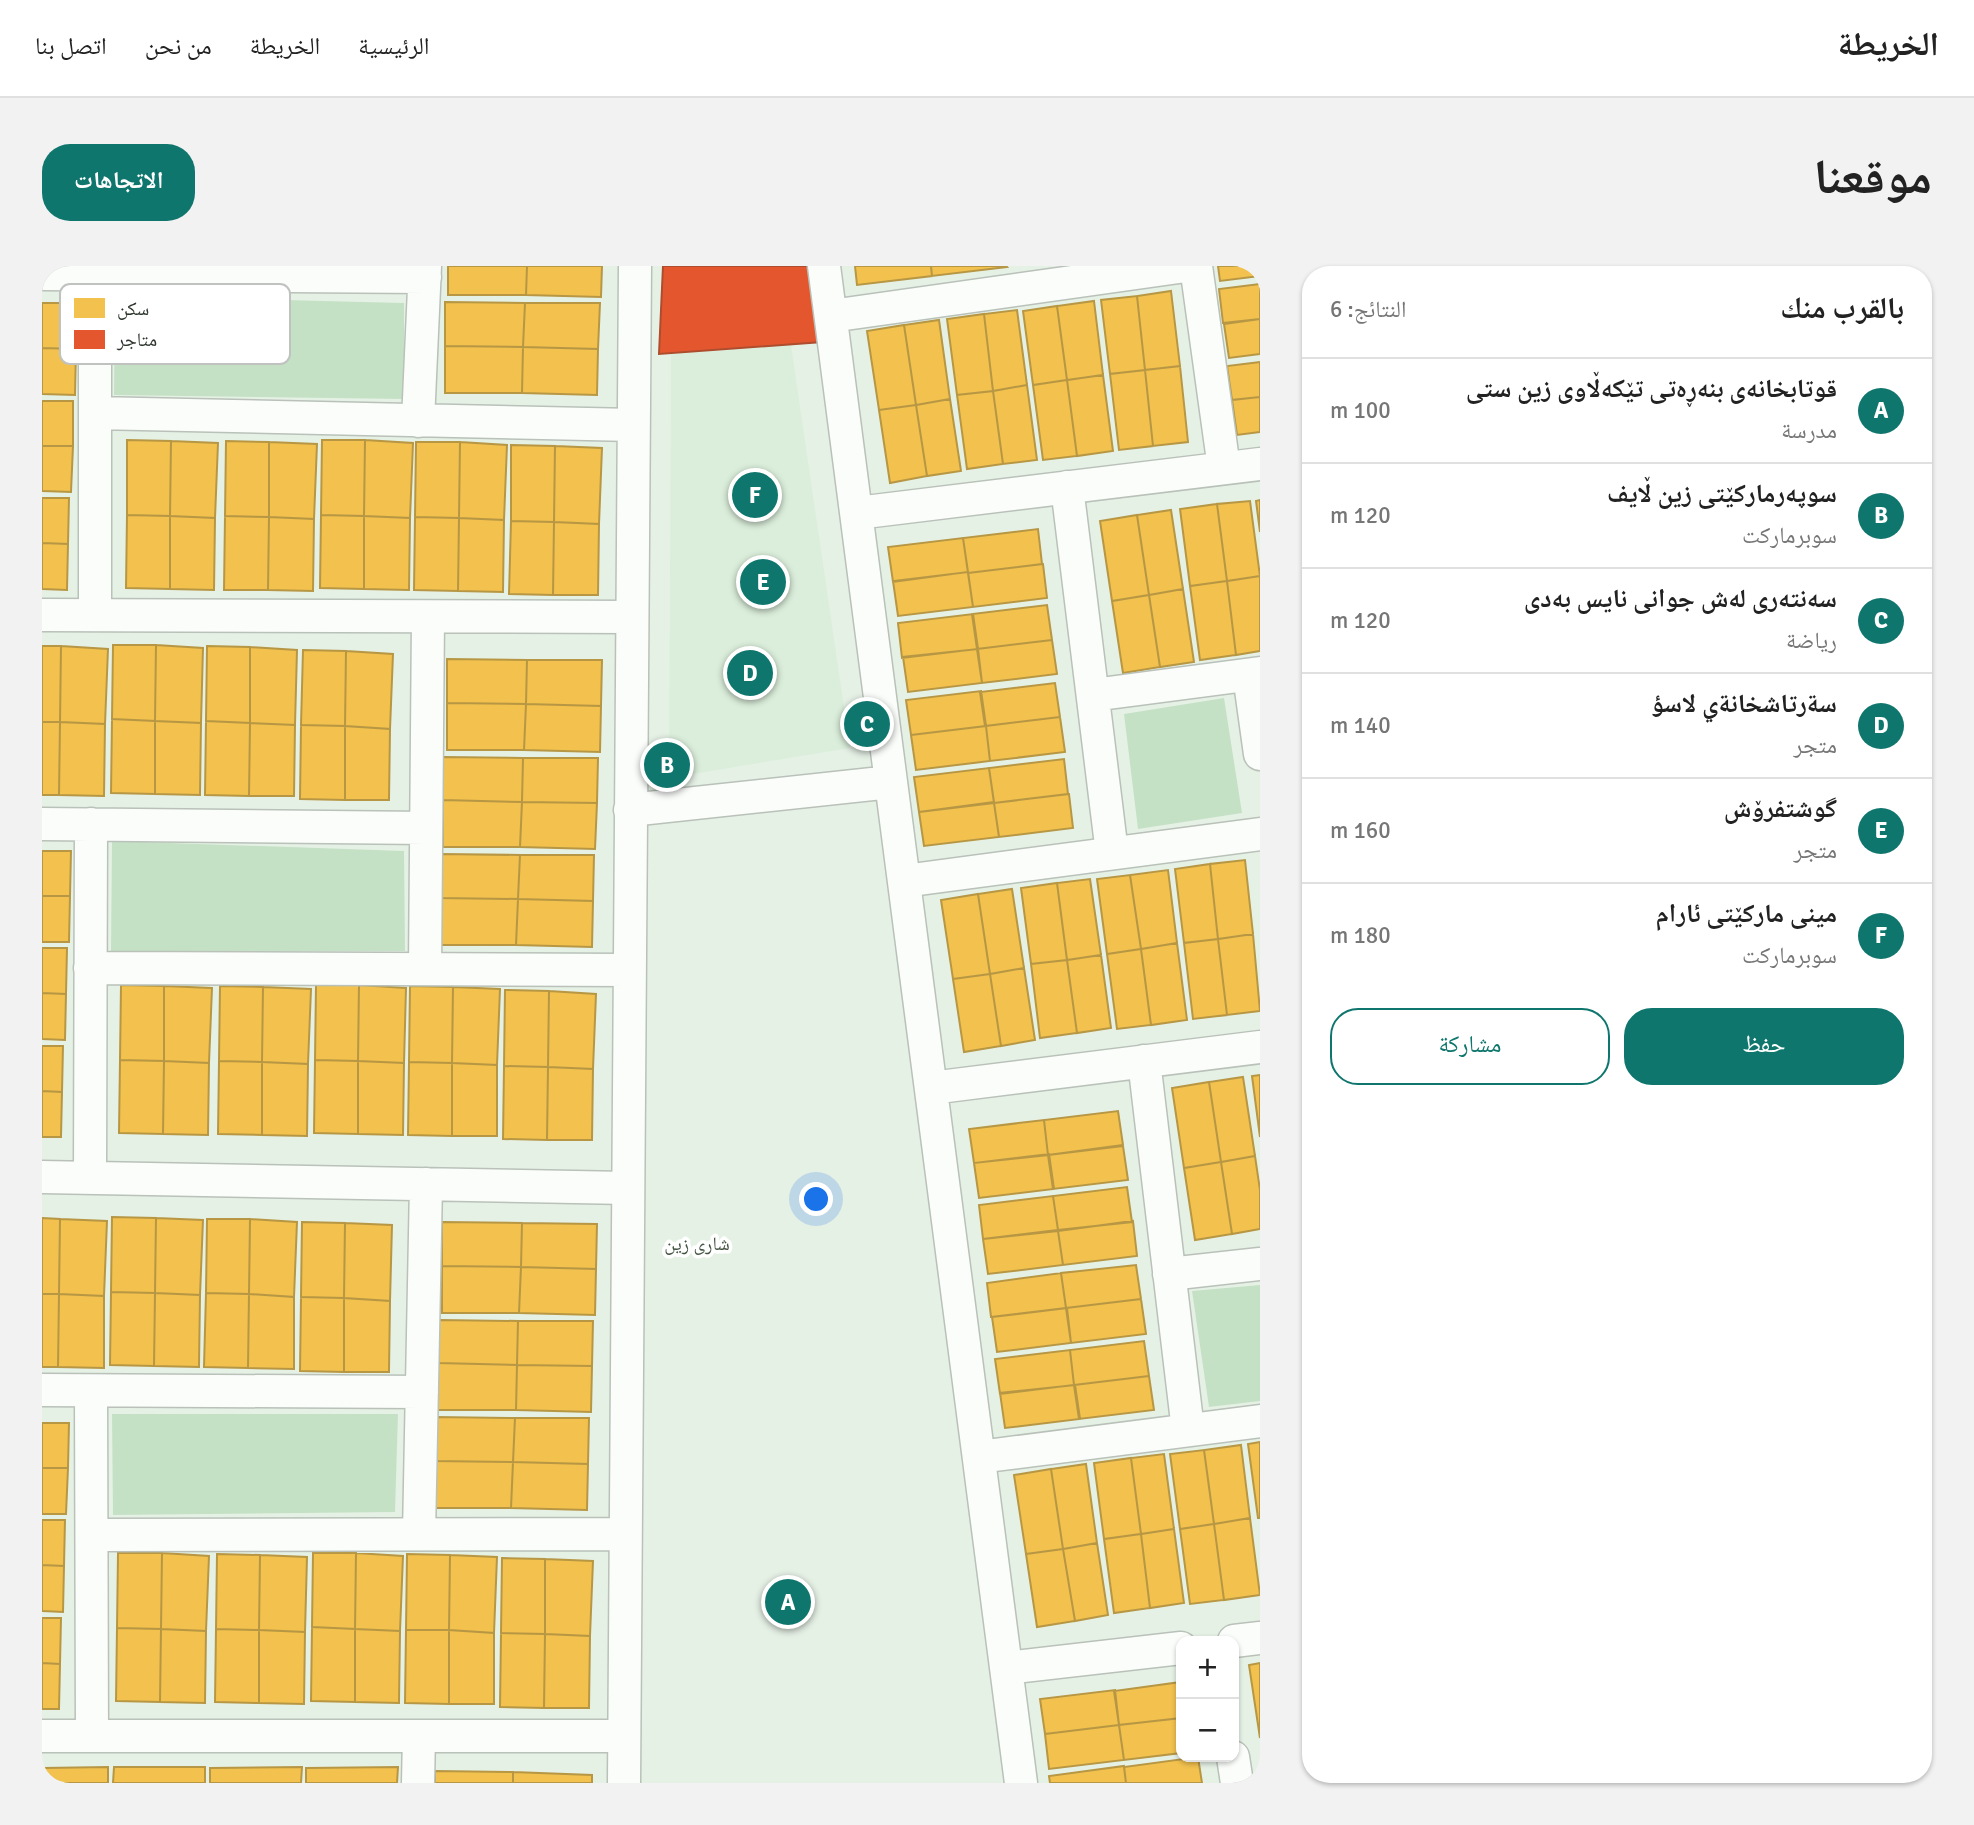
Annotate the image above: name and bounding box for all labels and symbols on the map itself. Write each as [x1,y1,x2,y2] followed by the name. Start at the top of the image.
[60,284,290,364] legend
[117,297,149,321] text: سكن
[116,328,157,352] text: متاجر
[732,469,778,521] pin: F
[740,556,786,608] pin: E
[727,647,773,699] pin: D
[844,698,890,750] pin: C
[644,739,690,791] pin: B
[799,1182,833,1216] your location
[664,1232,730,1256] district label: شاری زین
[765,1576,811,1628] pin: A

